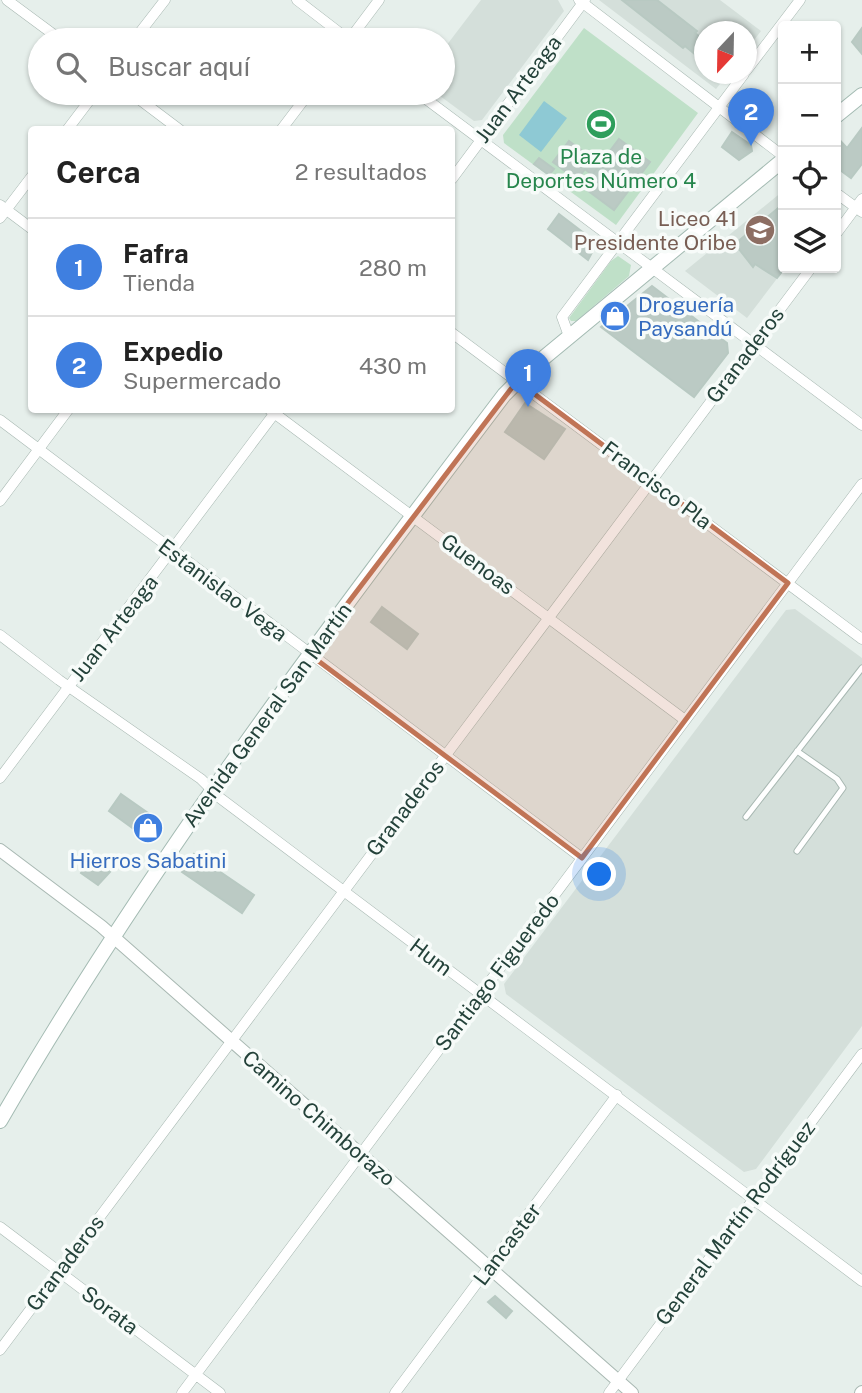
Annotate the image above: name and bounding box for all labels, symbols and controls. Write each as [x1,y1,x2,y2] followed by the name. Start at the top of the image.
[694,21,757,84] north arrow
[778,21,841,273] map controls
[778,21,841,84] button: +
[28,28,455,105] search box
[470,31,566,147] street label: Juan Arteaga
[52,48,90,86] icon: search
[108,51,250,82] text: Buscar aquí
[778,84,841,147] button: −
[728,88,774,146] pin: 2
[584,107,618,141] sports icon: Plaza de Deportes Número 4
[506,144,696,193] place label: Plaza de Deportes Número 4
[778,147,841,210] button: locate
[56,154,141,190] text: Cerca
[295,158,427,185] text: 2 resultados
[574,206,737,255] place label: Liceo 41 Presidente Oribe
[778,210,841,273] button: layers
[743,213,777,247] school or university icon: Liceo 41 Presidente Oribe
[123,238,189,269] text: Fafra
[74,254,84,281] text: 1
[359,254,427,281] text: 280 m
[123,269,195,296] text: Tienda
[638,292,734,341] place label: Droguería Paysandú
[598,299,632,333] shop icon: Droguería Paysandú
[701,302,789,408] street label: Granaderos
[123,336,223,367] text: Expedio
[505,349,551,407] pin: 1
[72,352,86,379] text: 2
[359,352,427,379] text: 430 m
[123,367,281,394] text: Supermercado
[597,436,717,534] street label: Francisco Pla
[436,528,520,600] street label: Guenoas
[154,534,292,646] street label: Estanislao Vega
[65,570,163,686] street label: Juan Arteaga
[177,598,357,832] street label: Avenida General San Martín
[361,755,449,861] street label: Granaderos
[131,811,165,845] shop icon: Hierros Sabatini
[70,848,226,873] place label: Hierros Sabatini
[582,857,616,891] your location
[430,888,564,1056] street label: Santiago Figueredo
[405,933,457,981] street label: Hum
[238,1045,400,1191] street label: Camino Chimborazo
[650,1116,820,1330] street label: General Martín Rodríguez
[468,1198,546,1290] street label: Lancaster
[21,1210,109,1316] street label: Granaderos
[77,1281,143,1339] street label: Sorata

